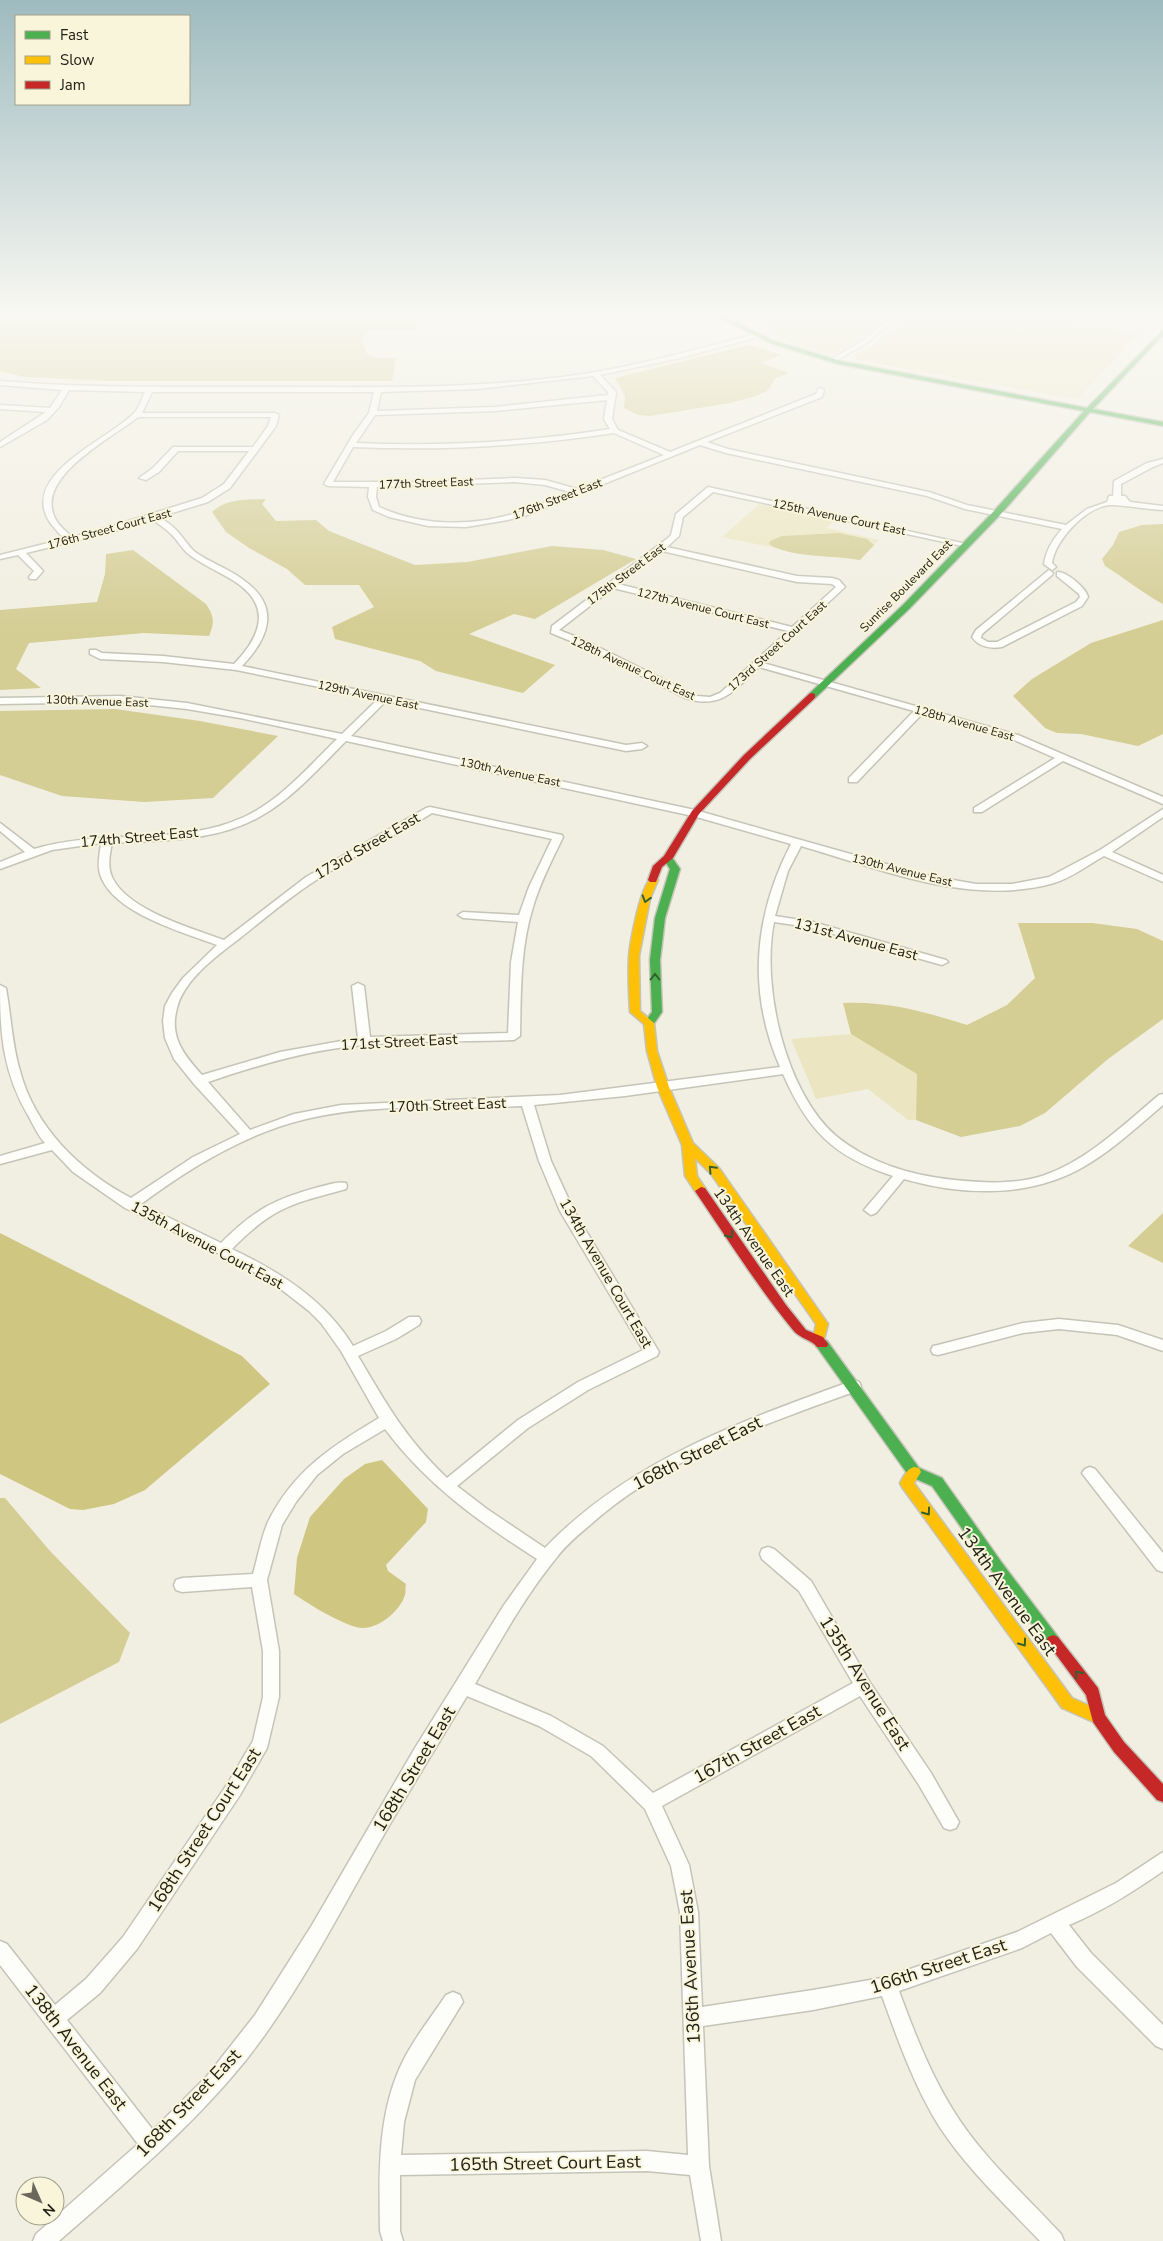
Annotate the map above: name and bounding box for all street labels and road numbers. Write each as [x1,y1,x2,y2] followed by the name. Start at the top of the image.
[378,473,474,493] street label: 177th Street East
[510,474,605,523] street label: 176th Street East
[771,495,908,539] street label: 125th Avenue Court East
[45,505,173,553] street label: 176th Street Court East
[856,536,956,636] street label: Sunrise Boulevard East
[583,539,669,609] street label: 175th Street East
[635,584,772,632] street label: 127th Avenue Court East
[724,597,830,695] street label: 173rd Street Court East
[568,632,699,704] street label: 128th Avenue Court East
[316,676,421,714] street label: 129th Avenue East
[45,691,149,711] street label: 130th Avenue East
[912,701,1016,745] street label: 128th Avenue East
[458,753,563,791] street label: 130th Avenue East
[311,807,424,884] street label: 173rd Street East
[79,822,200,852] street label: 174th Street East
[850,850,955,890] street label: 130th Avenue East
[792,913,921,965] street label: 131st Avenue East
[340,1029,459,1055] street label: 171st Street East
[387,1093,507,1117] street label: 170th Street East
[709,1184,799,1301] street label: 134th Avenue East
[555,1195,657,1352] street label: 134th Avenue Court East
[127,1196,287,1294] street label: 135th Avenue Court East
[628,1410,766,1496] street label: 168th Street East
[952,1522,1062,1661] street label: 134th Avenue East
[814,1611,916,1755] street label: 135th Avenue East
[689,1699,826,1789] street label: 167th Street East
[367,1701,461,1836] street label: 168th Street East
[142,1743,267,1917] street label: 168th Street Court East
[674,1889,706,2045] street label: 136th Avenue East
[867,1932,1010,1999] street label: 166th Street East
[19,1979,133,2116] street label: 138th Avenue East
[130,2043,246,2162] street label: 168th Street East
[449,2149,642,2177] street label: 165th Street Court East

